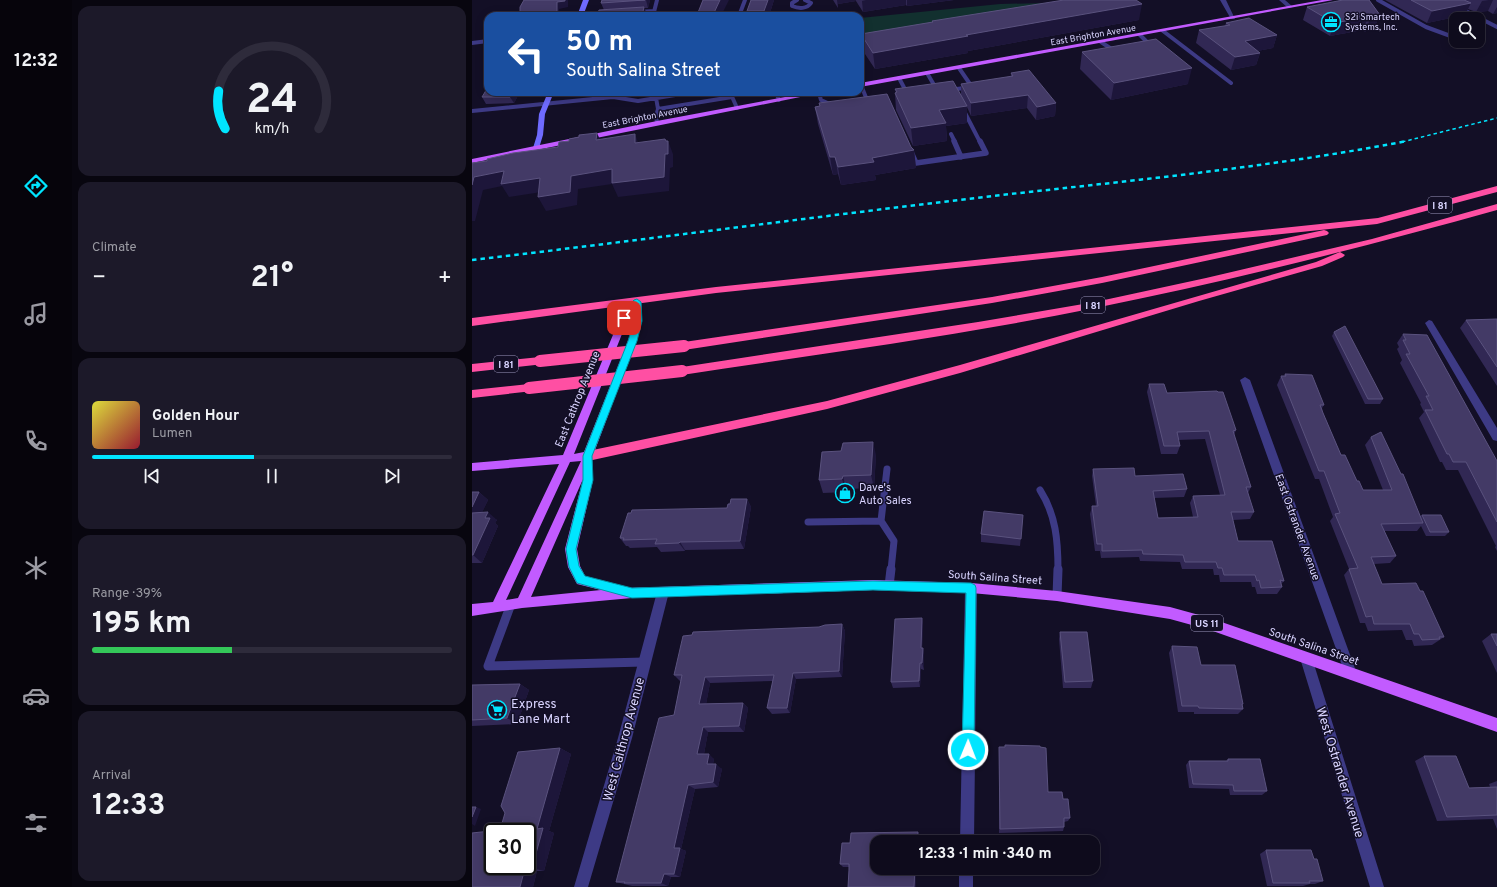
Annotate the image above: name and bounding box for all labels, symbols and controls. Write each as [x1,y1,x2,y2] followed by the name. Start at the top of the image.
[1320,11,1342,33] office icon: S2i Smartech Systems, Inc.
[1345,12,1400,33] place label: S2i Smartech Systems, Inc.
[1449,12,1485,48] map controls
[1449,12,1485,48] button: search
[1049,23,1137,48] street label: East Brighton Avenue
[566,25,633,61] text: 50 m
[500,28,552,80] icon: left
[14,50,58,73] text: 12:32
[566,60,720,83] text: South Salina Street
[246,75,298,128] text: 24
[602,104,689,131] street label: East Brighton Avenue
[255,120,289,138] text: km/h
[22,172,50,200] icon: directions
[1428,197,1452,213] road number: I 81
[92,240,137,256] text: Climate
[251,260,293,297] text: 21°
[92,265,106,292] text: −
[438,265,452,292] text: +
[1081,297,1105,313] road number: I 81
[22,300,50,328] icon: music
[607,301,641,335] pin
[613,307,635,329] icon: arrive
[552,349,604,449] street label: East Cathrop Avenue
[494,356,518,372] road number: I 81
[152,407,239,426] text: Golden Hour
[152,426,192,442] text: Lumen
[22,427,50,455] icon: phone
[141,465,163,487] icon: previous
[261,465,283,487] icon: pause
[381,465,403,487] icon: next
[1271,472,1323,583] street label: East Ostrander Avenue
[859,481,912,508] place label: Dave's Auto Sales
[834,482,856,504] shop icon: Dave's Auto Sales
[22,554,50,582] icon: climate
[947,568,1043,588] street label: South Salina Street
[92,586,162,602] text: Range · 39%
[92,606,191,643] text: 195 km
[1191,615,1223,631] road number: US 11
[1267,625,1361,669] street label: South Salina Street
[601,676,649,803] street label: West Calthrop Avenue
[22,682,50,710] icon: car
[511,697,570,728] place label: Express Lane Mart
[486,699,508,721] supermarket icon: Express Lane Mart
[1312,705,1367,840] street label: West Ostrander Avenue
[947,729,989,771] position arrow
[92,768,131,784] text: Arrival
[92,788,166,825] text: 12:33
[22,809,50,837] icon: filters
[484,823,536,875] speed limit sign: 30
[918,845,1052,864] text: 12:33 · 1 min · 340 m

